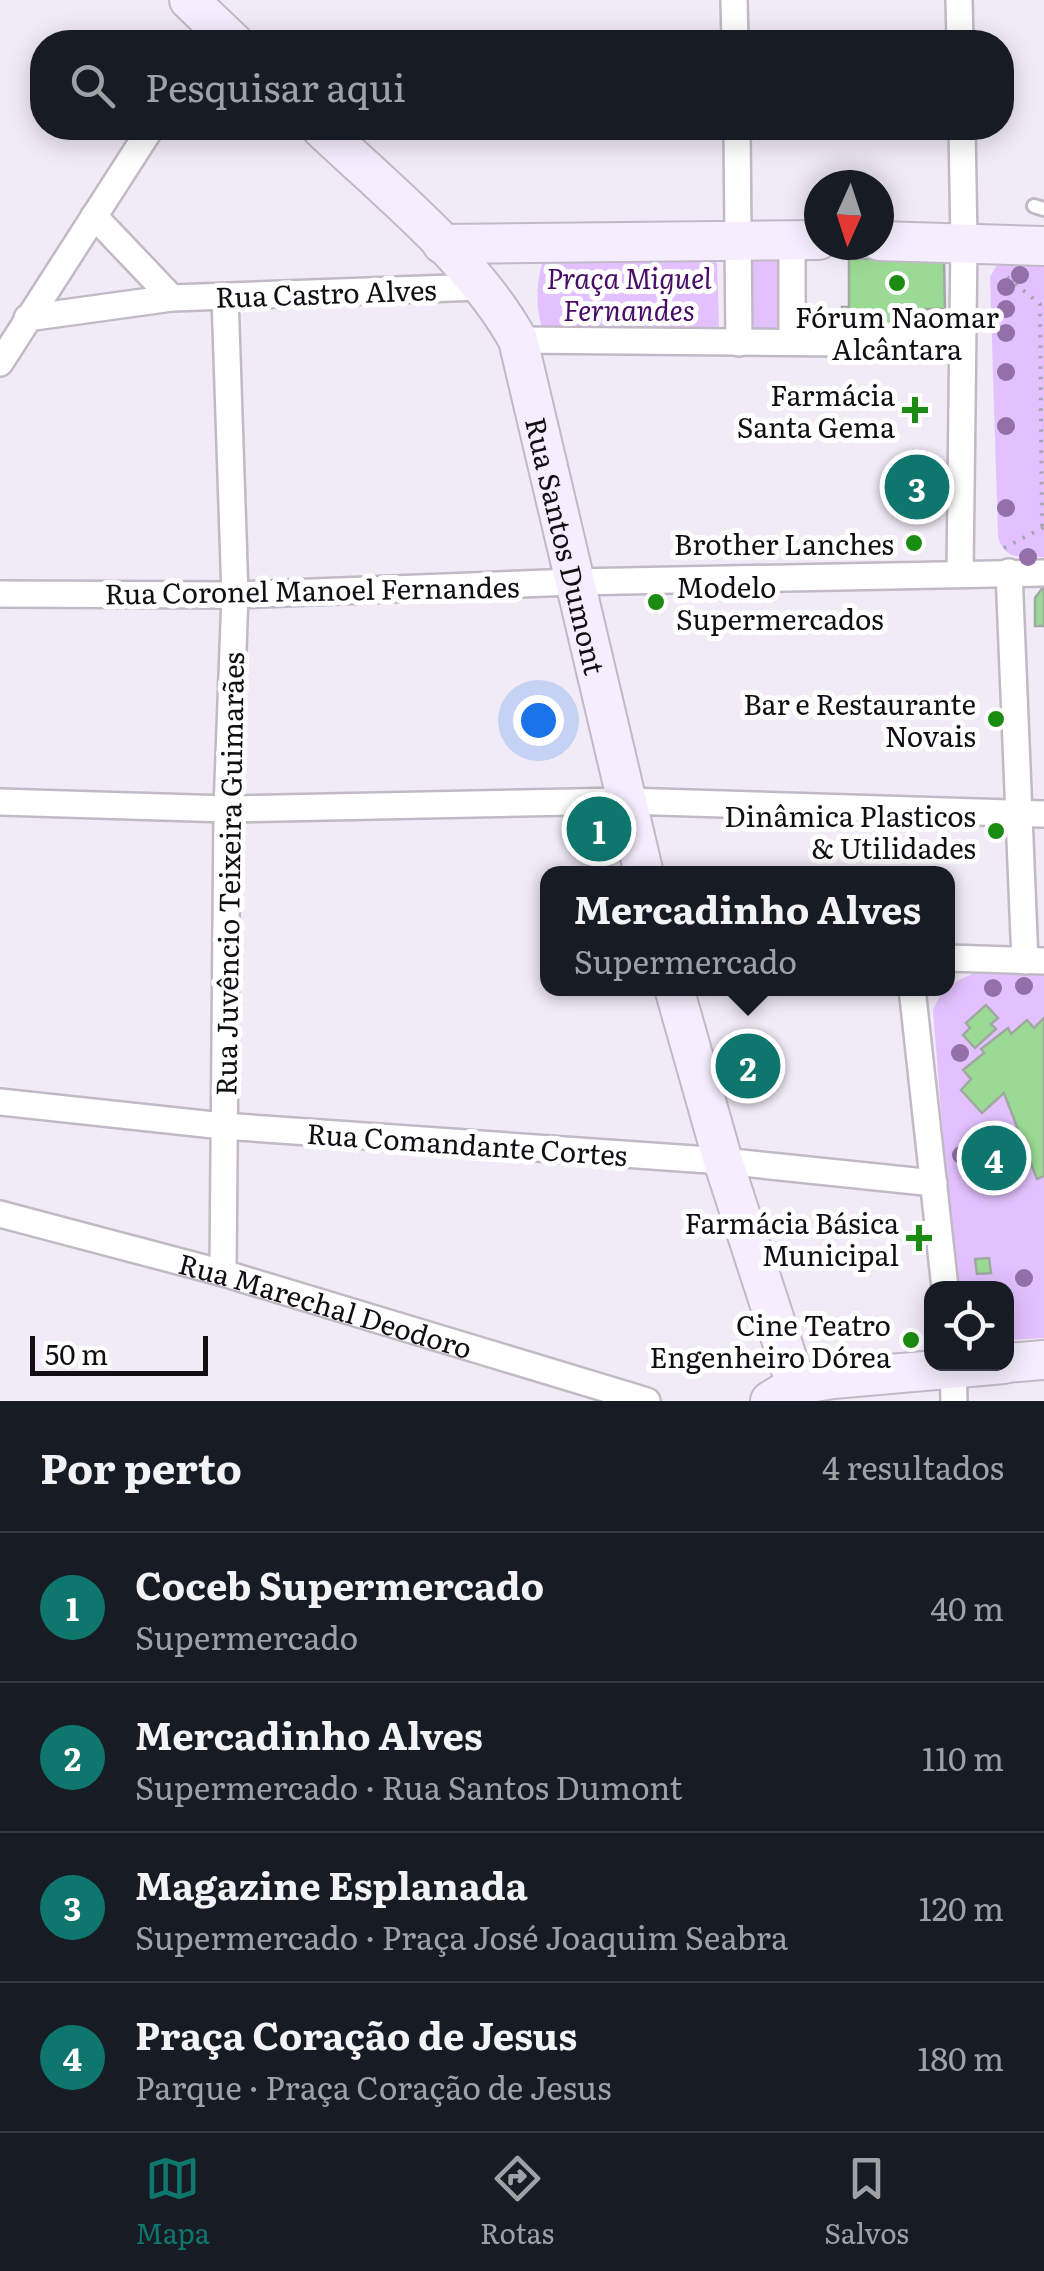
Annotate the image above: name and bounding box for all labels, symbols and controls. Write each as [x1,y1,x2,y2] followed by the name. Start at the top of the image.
[30,30,1014,140] search box
[145,57,406,114] text: Pesquisar aqui
[65,58,120,113] icon: search
[804,170,894,260] north arrow
[546,256,712,330] park label: Praça Miguel Fernandes
[215,267,437,317] street label: Rua Castro Alves
[886,272,908,294] marker: Fórum Naomar Alcântara
[795,295,1000,369] place label: Fórum Naomar Alcântara
[737,373,895,447] place label: Farmácia Santa Gema
[904,399,926,421] marker: Farmácia Santa Gema
[516,413,617,679] street label: Rua Santos Dumont
[884,450,950,524] pin: 3
[674,522,894,564] place label: Brother Lanches
[903,532,925,554] marker: Brother Lanches
[104,564,520,614] street label: Rua Coronel Manoel Fernandes
[676,565,884,639] place label: Modelo Supermercados
[645,591,667,613] marker: Modelo Supermercados
[203,652,253,1096] street label: Rua Juvêncio Teixeira Guimarães
[743,682,976,756] place label: Bar e Restaurante Novais
[513,695,564,746] your location
[985,708,1007,730] marker: Bar e Restaurante Novais
[566,792,632,866] pin: 1
[724,794,976,868] place label: Dinâmica Plasticos & Utilidades
[985,820,1007,842] marker: Dinâmica Plasticos & Utilidades
[540,866,955,996] popup
[574,879,921,936] text: Mercadinho Alves
[574,936,797,984] text: Supermercado
[716,1028,780,1104] pin: 2
[305,1111,629,1175] street label: Rua Comandante Cortes
[962,1120,1026,1196] pin: 4
[684,1201,899,1275] place label: Farmácia Básica Municipal
[908,1227,930,1249] marker: Farmácia Básica Municipal
[174,1241,478,1368] street label: Rua Marechal Deodoro
[924,1281,1014,1371] map controls
[924,1281,1014,1371] button: locate
[649,1303,891,1377] place label: Cine Teatro Engenheiro Dórea
[900,1329,922,1351] marker: Cine Teatro Engenheiro Dórea
[30,1331,208,1376] scale bar
[45,1332,108,1374] text: 50 m
[40,1435,242,1497] text: Por perto
[822,1442,1004,1490] text: 4 resultados
[135,1555,544,1612] text: Coceb Supermercado
[66,1583,79,1631] text: 1
[930,1583,1004,1631] text: 40 m
[135,1612,358,1660] text: Supermercado
[135,1705,483,1762] text: Mercadinho Alves
[64,1733,81,1781] text: 2
[922,1733,1004,1781] text: 110 m
[135,1762,683,1810] text: Supermercado · Rua Santos Dumont
[135,1855,528,1912] text: Magazine Esplanada
[64,1883,81,1931] text: 3
[919,1883,1004,1931] text: 120 m
[135,1912,788,1960] text: Supermercado · Praça José Joaquim Seabra
[135,2005,577,2062] text: Praça Coração de Jesus
[63,2033,82,2081] text: 4
[917,2033,1004,2081] text: 180 m
[135,2062,611,2110] text: Parque · Praça Coração de Jesus
[135,2151,210,2253] tab: Mapa
[480,2151,554,2253] tab: Rotas
[824,2151,909,2253] tab: Salvos

